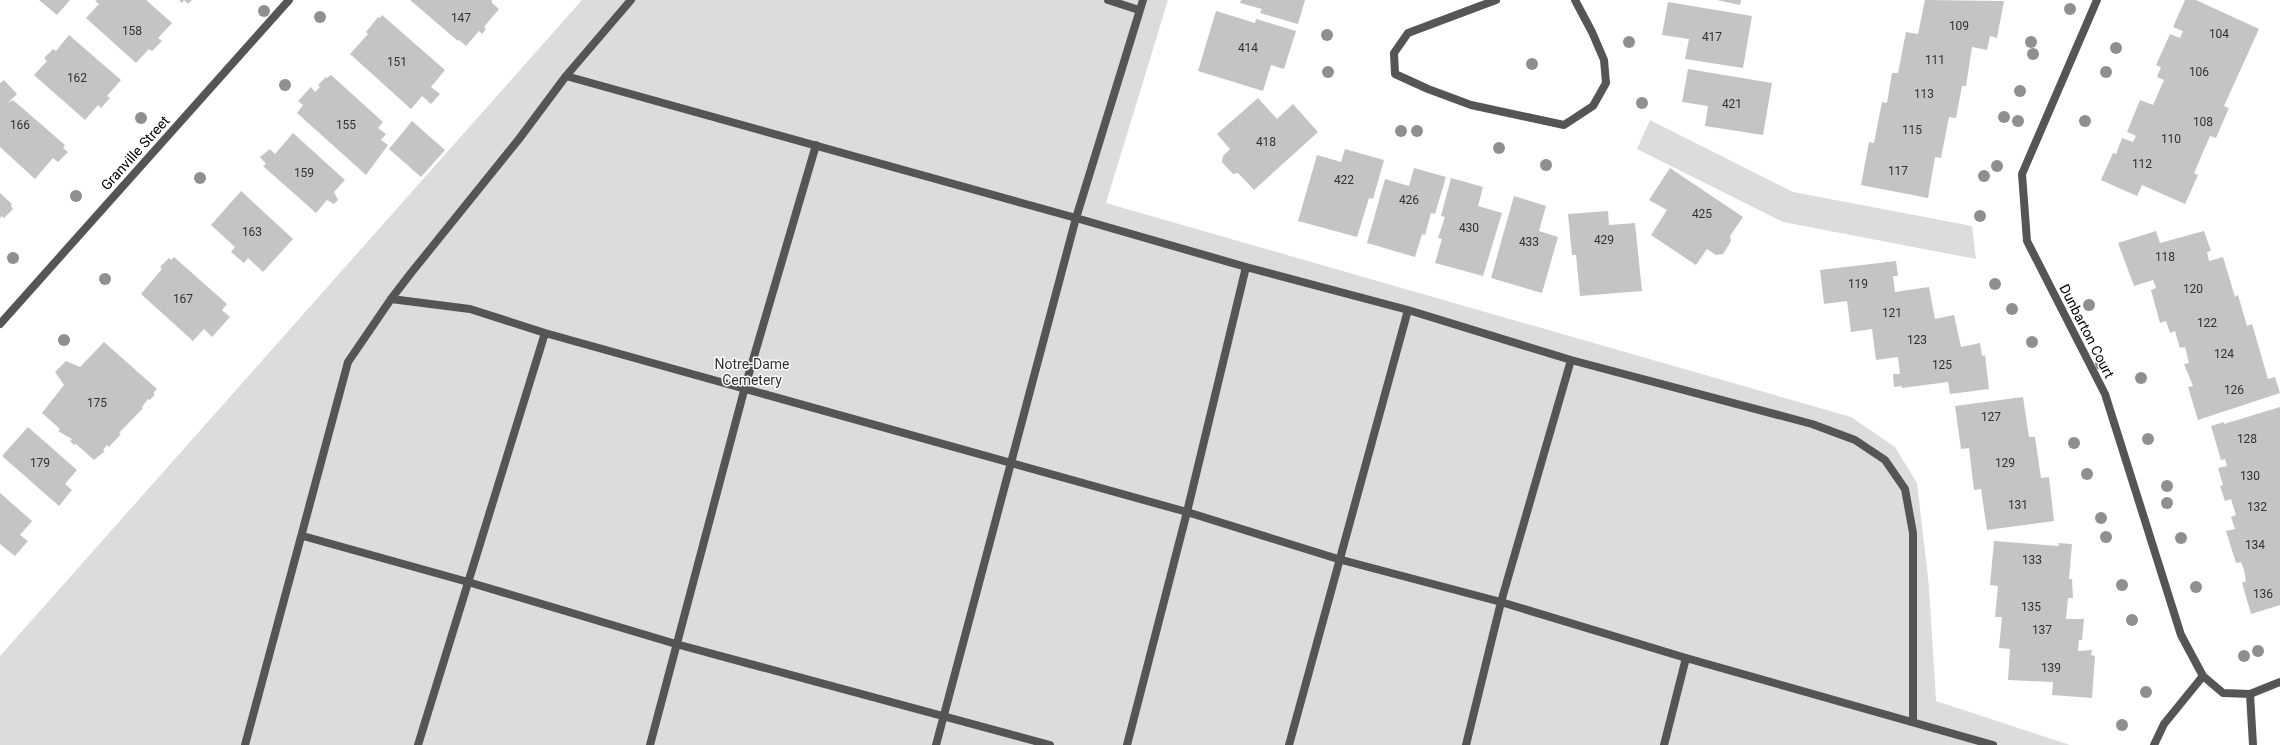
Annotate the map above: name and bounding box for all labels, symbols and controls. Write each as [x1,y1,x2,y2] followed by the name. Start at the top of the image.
[451,11,471,25] house number: 147
[1949,19,1969,33] house number: 109
[122,24,142,38] house number: 158
[2209,27,2229,41] house number: 104
[1702,30,1722,44] house number: 417
[1238,41,1258,55] house number: 414
[1925,53,1945,67] house number: 111
[387,55,407,69] house number: 151
[2189,65,2209,79] house number: 106
[67,71,87,85] house number: 162
[1914,87,1934,101] house number: 113
[1722,97,1742,111] house number: 421
[98,112,173,193] street label: Granville Street
[2193,115,2213,129] house number: 108
[10,118,30,132] house number: 166
[336,118,356,132] house number: 155
[1902,123,1922,137] house number: 115
[2161,132,2181,146] house number: 110
[1256,135,1276,149] house number: 418
[2132,157,2152,171] house number: 112
[1888,164,1908,178] house number: 117
[294,166,314,180] house number: 159
[1334,173,1354,187] house number: 422
[1399,193,1419,207] house number: 426
[1692,207,1712,221] house number: 425
[1459,221,1479,235] house number: 430
[242,225,262,239] house number: 163
[1594,233,1614,247] house number: 429
[1519,235,1539,249] house number: 433
[2155,250,2175,264] house number: 118
[1848,277,1868,291] house number: 119
[2056,281,2118,381] street label: Dunbarton Court
[2183,282,2203,296] house number: 120
[173,292,193,306] house number: 167
[1882,306,1902,320] house number: 121
[2197,316,2217,330] house number: 122
[1907,333,1927,347] house number: 123
[2214,347,2234,361] house number: 124
[715,356,789,388] park label: Notre-Dame Cemetery
[1932,358,1952,372] house number: 125
[2224,383,2244,397] house number: 126
[87,396,107,410] house number: 175
[1981,410,2001,424] house number: 127
[2237,432,2257,446] house number: 128
[30,456,50,470] house number: 179
[1995,456,2015,470] house number: 129
[2240,469,2260,483] house number: 130
[2008,498,2028,512] house number: 131
[2247,500,2267,514] house number: 132
[2245,538,2265,552] house number: 134
[2022,553,2042,567] house number: 133
[2253,587,2273,601] house number: 136
[2021,600,2041,614] house number: 135
[2032,623,2052,637] house number: 137
[2041,661,2061,675] house number: 139

